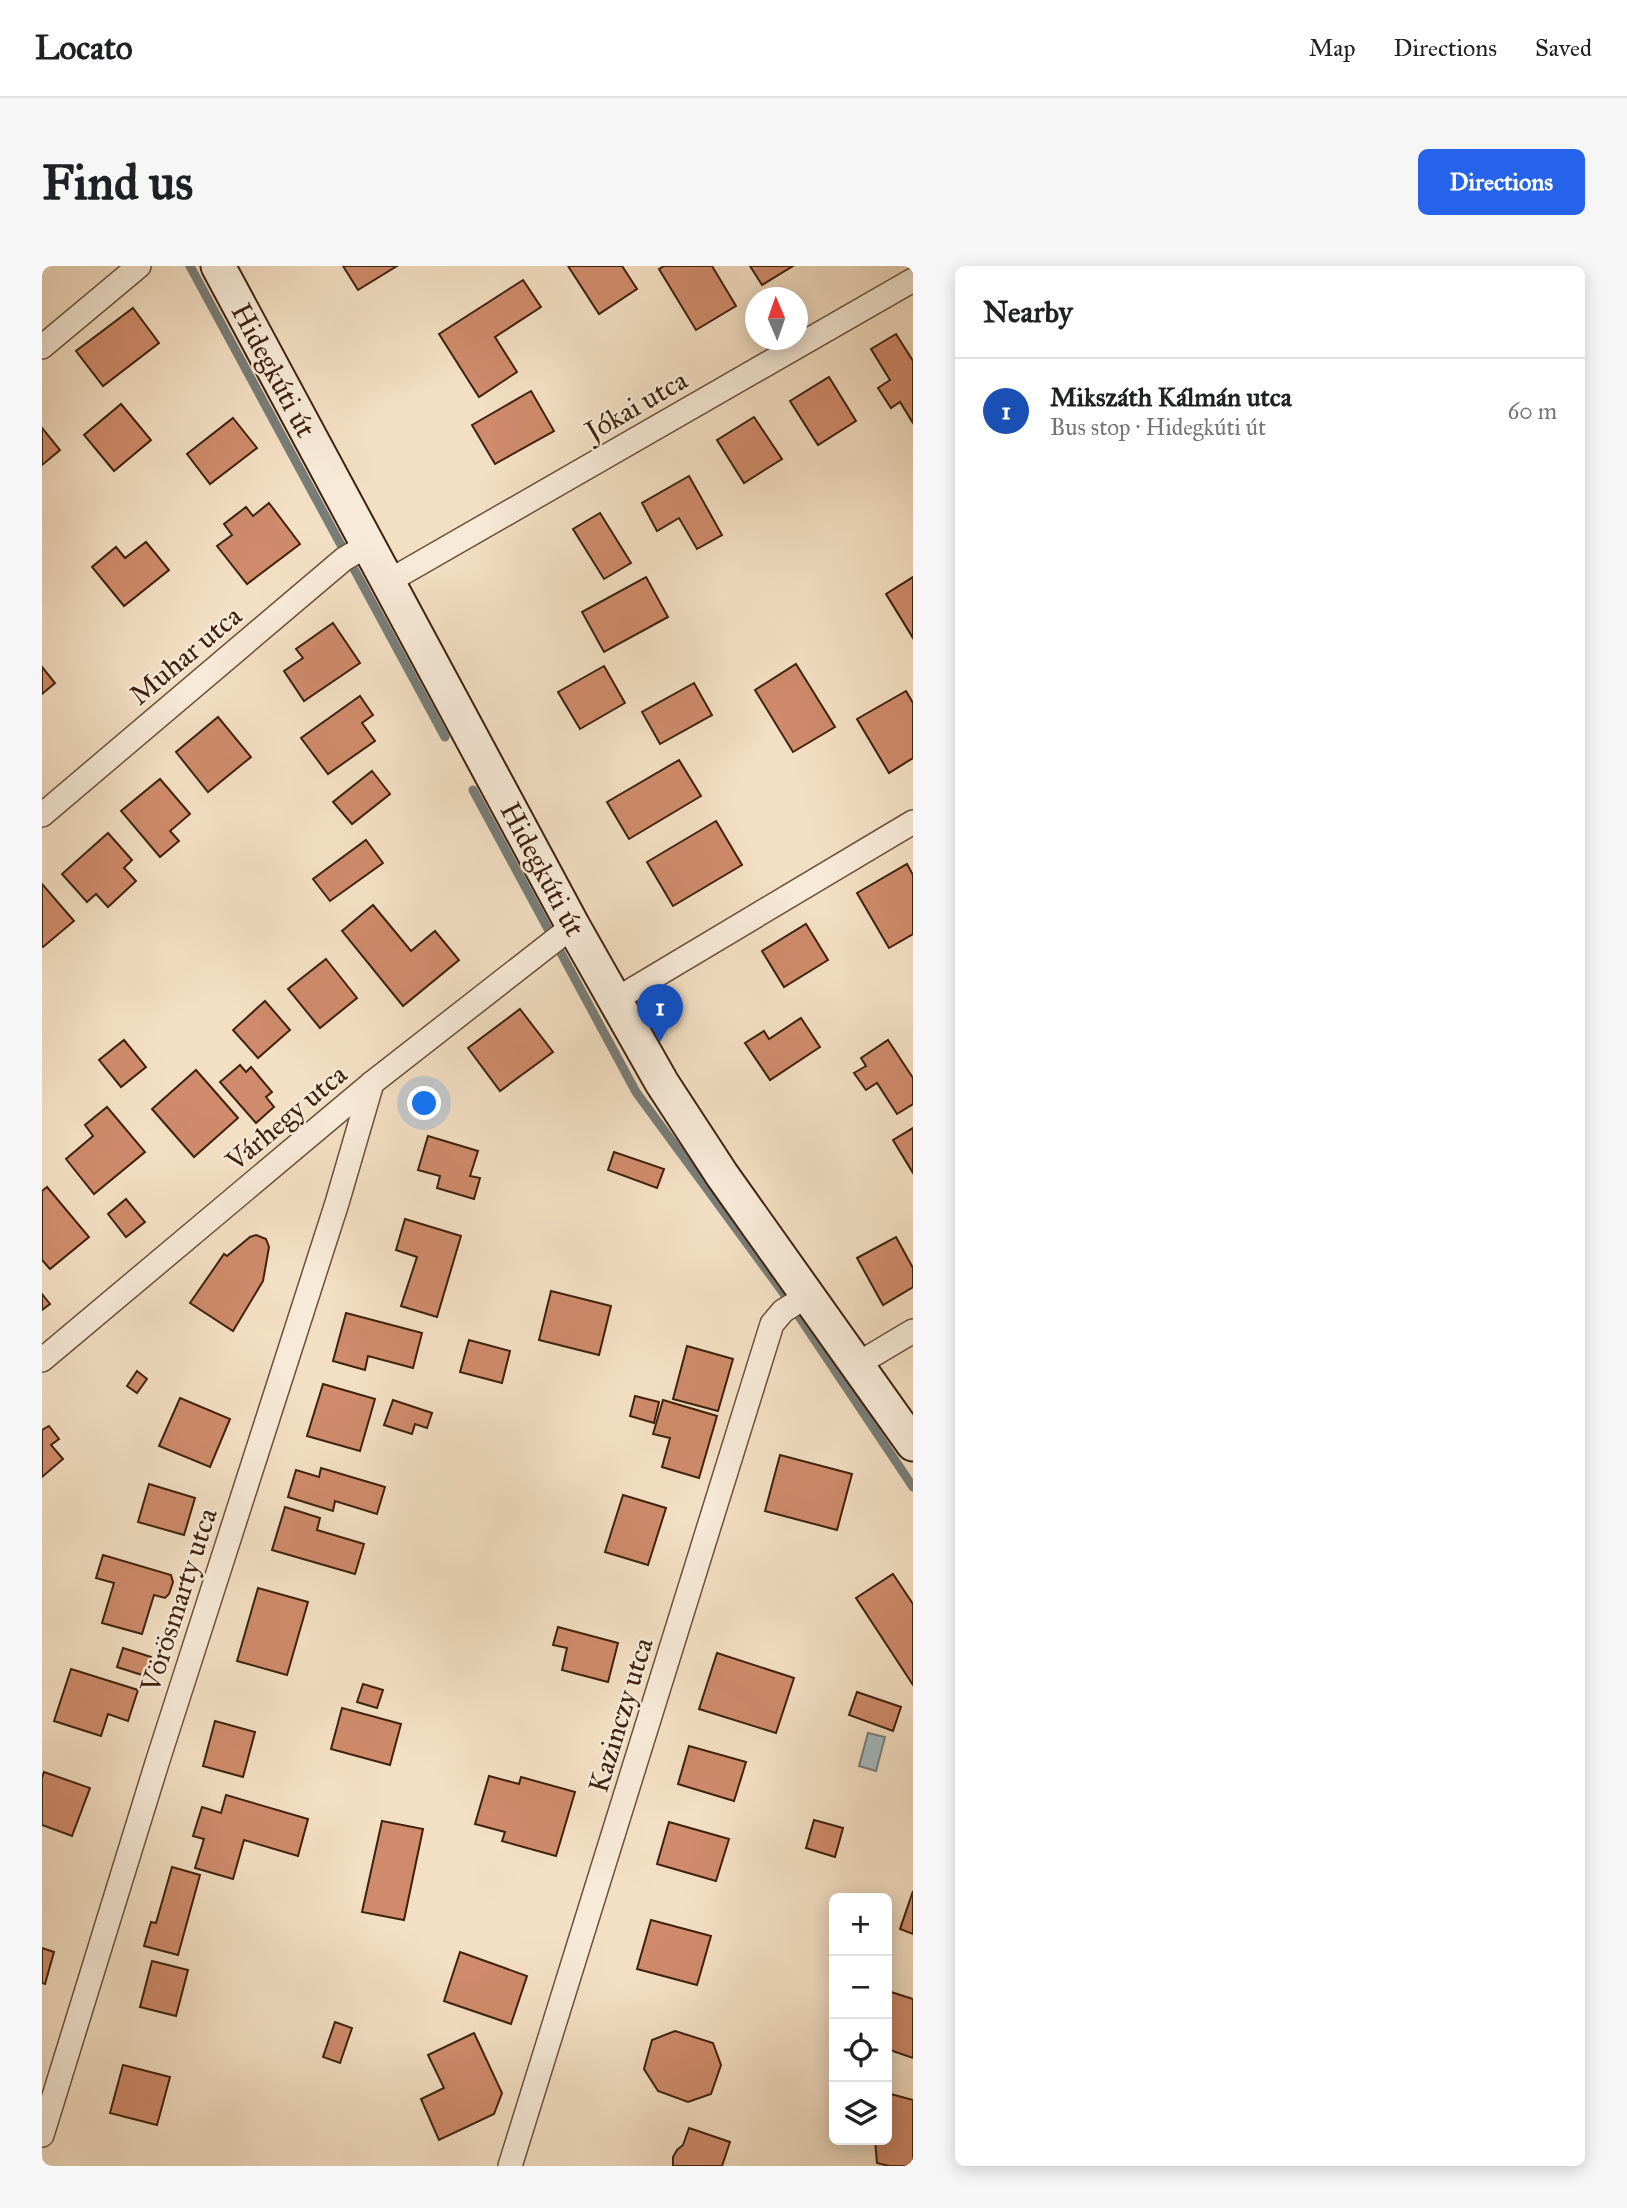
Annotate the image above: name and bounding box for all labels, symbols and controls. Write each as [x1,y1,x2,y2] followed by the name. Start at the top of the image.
[35,28,133,68] text: Locato
[1309,33,1356,63] text: Map
[1394,33,1497,63] text: Directions
[1535,33,1592,63] text: Saved
[1418,149,1585,215] button: Directions
[42,153,193,212] text: Find us
[745,287,808,350] north arrow
[983,294,1073,330] text: Nearby
[224,297,324,443] street label: Hidegkúti út
[576,362,694,450] street label: Jókai utca
[1050,381,1292,413] text: Mikszáth Kálmán utca
[1001,397,1011,425] text: 1
[1508,397,1557,425] text: 60 m
[1050,413,1266,441] text: Bus stop · Hidegkúti út
[122,598,249,712] street label: Muhar utca
[493,796,593,942] street label: Hidegkúti út
[637,984,683,1042] pin: 1
[218,1057,354,1179] street label: Várhegy utca
[407,1086,441,1120] your location
[132,1504,225,1697] street label: Vörösmarty utca
[580,1633,661,1797] street label: Kazinczy utca
[829,1893,892,2145] map controls
[829,1893,892,1956] button: +
[829,1956,892,2019] button: −
[829,2019,892,2082] button: locate
[829,2082,892,2145] button: layers

